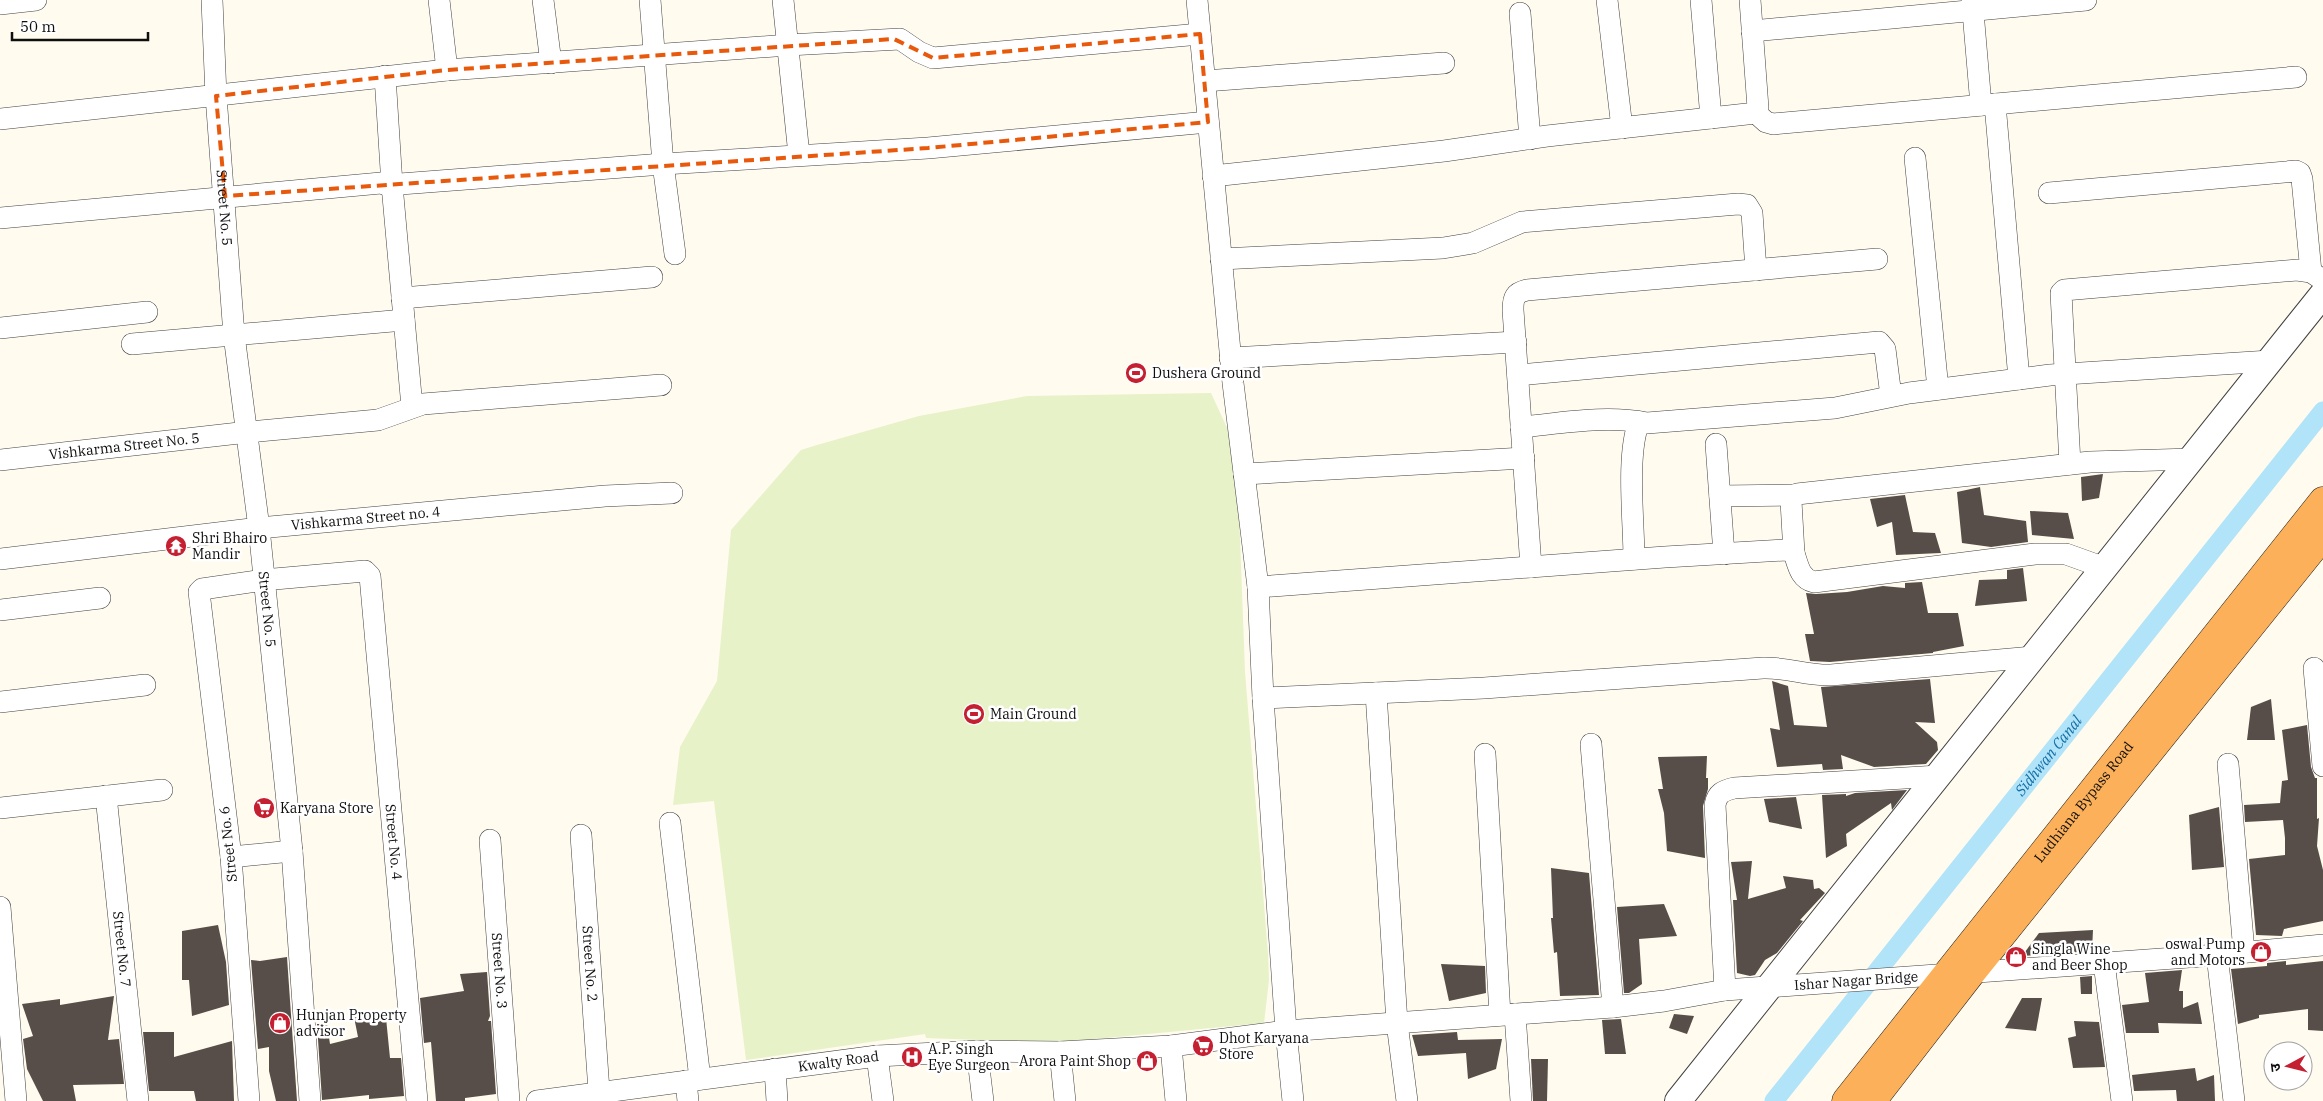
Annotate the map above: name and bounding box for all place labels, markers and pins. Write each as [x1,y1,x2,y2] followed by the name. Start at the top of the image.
[1124,361,1148,385] sports icon: Dushera Ground
[1152,364,1262,382] place label: Dushera Ground
[192,529,267,563] place label: Shri Bhairo Mandir
[164,534,188,558] temple icon: Shri Bhairo Mandir
[962,702,986,726] sports icon: Main Ground
[990,705,1077,723] place label: Main Ground
[252,796,276,820] supermarket icon: Karyana Store
[280,799,374,817] place label: Karyana Store
[2165,935,2245,969] place label: oswal Pump and Motors
[2032,940,2128,974] place label: Singla Wine and Beer Shop
[2249,940,2273,964] shop icon: oswal Pump and Motors
[2004,945,2028,969] shop icon: Singla Wine and Beer Shop
[296,1006,407,1040] place label: Hunjan Property advisor
[268,1011,292,1035] shop icon: Hunjan Property advisor
[1219,1029,1310,1063] place label: Dhot Karyana Store
[1191,1034,1215,1058] supermarket icon: Dhot Karyana Store
[928,1040,1010,1074] place label: A.P. Singh Eye Surgeon
[900,1045,924,1069] hospital icon: A.P. Singh Eye Surgeon
[1135,1049,1159,1073] shop icon: Arora Paint Shop
[1019,1052,1131,1070] place label: Arora Paint Shop

